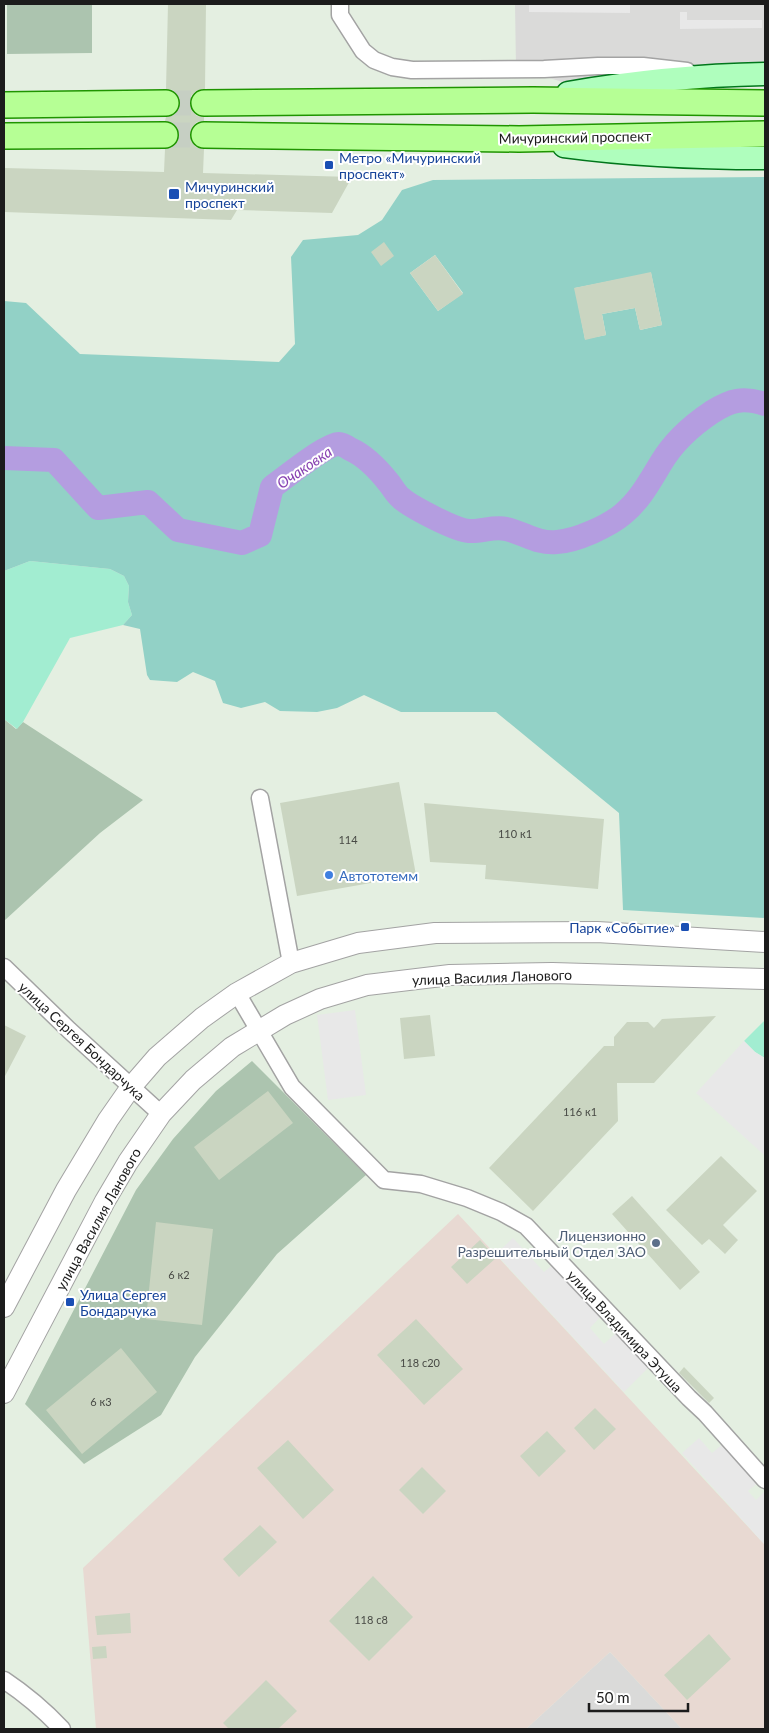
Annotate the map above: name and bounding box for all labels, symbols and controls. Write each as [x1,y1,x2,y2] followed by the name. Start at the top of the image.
[498,127,652,147] street label: Мичуринский проспект
[339,149,481,182] place label: Метро «Мичуринский проспект»
[323,159,335,171] marker: Метро «Мичуринский проспект»
[185,178,274,211] place label: Мичуринский проспект
[167,187,181,201] marker: Мичуринский проспект
[273,442,335,492] water label: Очаковка
[498,827,532,840] house number: 110 к1
[338,833,358,846] house number: 114
[339,867,418,884] place label: Автототемм
[323,869,335,881] marker: Автототемм
[569,919,675,936] place label: Парк «Событие»
[679,921,691,933] marker: Парк «Событие»
[412,966,572,988] street label: улица Василия Ланового
[15,978,149,1104] street label: улица Сергея Бондарчука
[563,1105,597,1118] house number: 116 к1
[52,1145,144,1293] street label: улица Василия Ланового
[457,1227,646,1260] place label: Лицензионно Разрешительный Отдел ЗАО
[650,1237,662,1249] marker: Лицензионно Разрешительный Отдел ЗАО
[564,1266,686,1396] street label: улица Владимира Этуша
[168,1268,190,1281] house number: 6 к2
[80,1286,166,1319] place label: Улица Сергея Бондарчука
[64,1296,76,1308] marker: Улица Сергея Бондарчука
[400,1356,441,1369] house number: 118 с20
[90,1395,112,1408] house number: 6 к3
[354,1613,388,1626] house number: 118 с8
[589,1680,688,1712] scale bar
[596,1688,630,1706] text: 50 m

